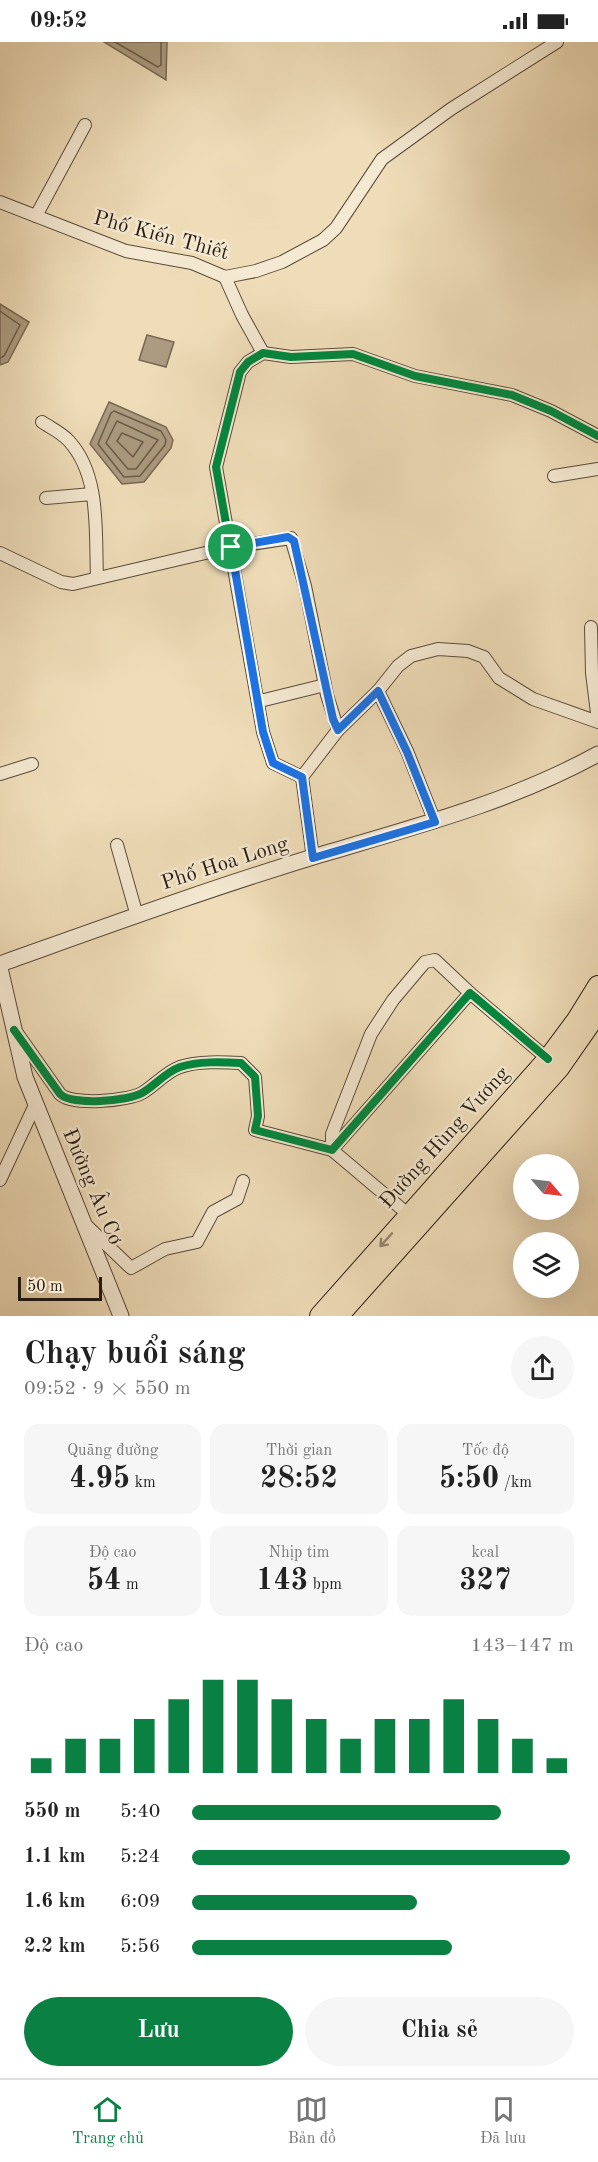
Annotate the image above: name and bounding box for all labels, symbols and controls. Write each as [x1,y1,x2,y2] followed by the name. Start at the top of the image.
[30,10,87,32] text: 09:52
[91,207,231,264] street label: Phố Kiến Thiết
[205,521,256,572] pin
[214,530,247,563] icon: arrive
[158,832,292,894] street label: Phố Hoa Long
[376,1063,514,1213] street label: Đường Hùng Vương
[58,1124,130,1248] street label: Đường Âu Cơ
[513,1154,579,1220] north arrow
[513,1154,579,1298] map controls
[379,1232,393,1247] one-way arrow
[513,1232,579,1298] button: layers
[18,1274,102,1302] scale bar
[27,1279,63,1295] text: 50 m
[511,1336,574,1399] button: share
[24,1338,245,1371] text: Chạy buổi sáng
[24,1379,191,1399] text: 09:52 · 9 × 550 m
[67,1443,158,1459] text: Quãng đường
[266,1443,332,1459] text: Thời gian
[462,1443,509,1459] text: Tốc độ
[70,1464,130,1494] text: 4.95
[260,1464,338,1494] text: 28:52
[439,1464,499,1494] text: 5:50
[130,1475,156,1491] text: km
[499,1475,532,1491] text: /km
[89,1545,136,1561] text: Độ cao
[269,1545,329,1561] text: Nhịp tim
[472,1545,499,1561] text: kcal
[87,1566,121,1596] text: 54
[256,1566,308,1596] text: 143
[459,1566,511,1596] text: 327
[121,1577,139,1593] text: m
[308,1577,342,1593] text: bpm
[24,1636,83,1656] text: Độ cao
[471,1636,574,1656] text: 143–147 m
[24,1802,80,1822] text: 550 m
[120,1802,160,1822] text: 5:40
[24,1847,86,1867] text: 1.1 km
[120,1847,160,1867] text: 5:24
[24,1892,86,1912] text: 1.6 km
[120,1892,160,1912] text: 6:09
[24,1937,86,1957] text: 2.2 km
[120,1937,160,1957] text: 5:56
[24,1997,293,2066] button: Lưu
[305,1997,574,2066] button: Chia sẻ
[72,2093,144,2149] tab: Trang chủ
[288,2093,336,2149] tab: Bản đồ
[480,2093,526,2149] tab: Đã lưu

